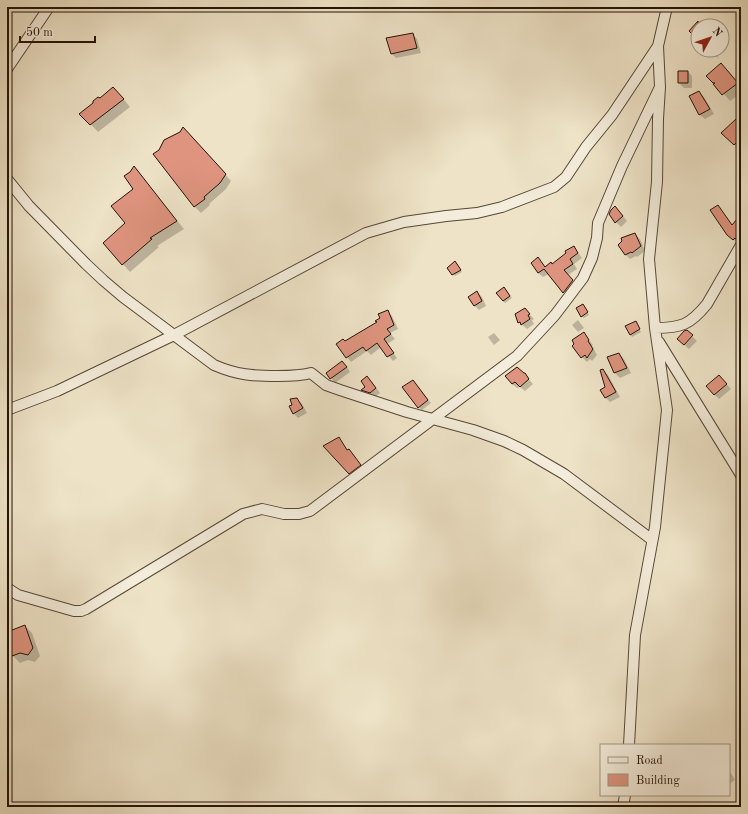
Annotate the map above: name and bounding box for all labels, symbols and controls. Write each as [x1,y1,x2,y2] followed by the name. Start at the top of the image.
[20,18,95,44] scale bar
[690,18,730,58] north arrow
[26,26,53,39] text: 50 m
[710,26,724,40] text: N
[600,744,730,796] legend
[636,755,663,767] text: Road
[636,775,680,787] text: Building

